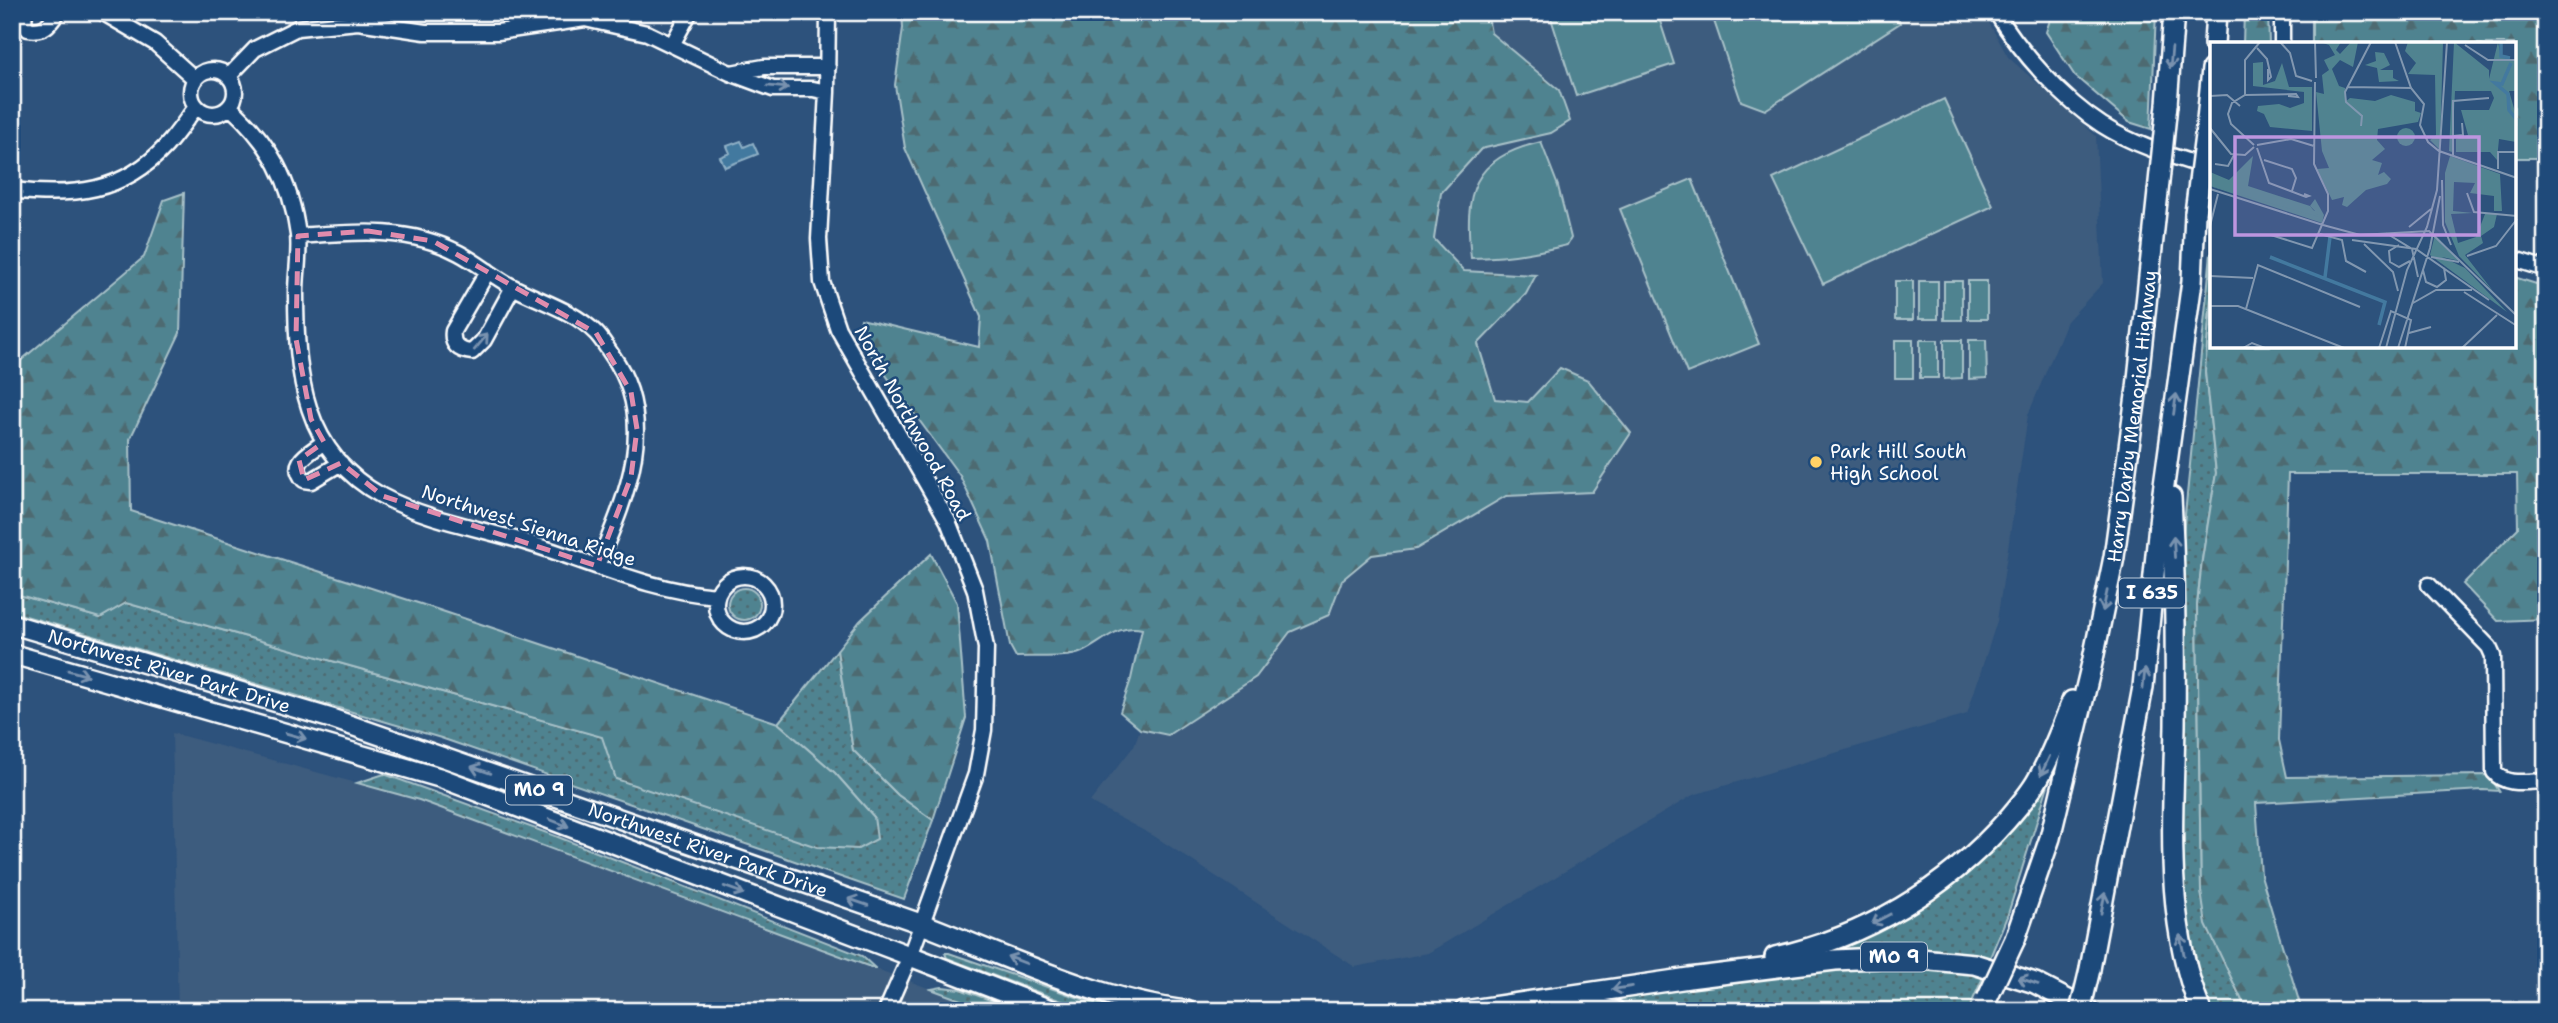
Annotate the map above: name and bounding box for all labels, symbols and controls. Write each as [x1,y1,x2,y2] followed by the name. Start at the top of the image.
[2210,42,2516,348] inset map
[2164,46,2177,69] one-way arrow
[766,81,789,94] one-way arrow
[2101,269,2163,564] street label: Harry Darby Memorial Highway
[848,321,977,525] street label: North Northwood Road
[473,333,488,351] one-way arrow
[2168,393,2181,416] one-way arrow
[1830,439,1967,486] place label: Park Hill South High School
[1808,454,1824,470] marker: Park Hill South High School
[418,479,639,572] street label: Northwest Sienna Ridge
[2167,536,2180,559] one-way arrow
[2119,578,2185,608] road number: I 635
[2098,589,2111,612] one-way arrow
[45,623,294,719] street label: Northwest River Park Drive
[67,667,89,680] one-way arrow
[2138,668,2151,691] one-way arrow
[285,731,307,744] one-way arrow
[2037,755,2051,776] one-way arrow
[470,763,492,776] one-way arrow
[506,776,572,804] road number: MO 9
[585,797,831,903] street label: Northwest River Park Drive
[547,817,569,830] one-way arrow
[722,884,744,897] one-way arrow
[2097,892,2111,915] one-way arrow
[847,895,869,907] one-way arrow
[1871,913,1892,926] one-way arrow
[2174,934,2188,957] one-way arrow
[1861,942,1927,972] road number: MO 9
[1007,953,1029,966] one-way arrow
[2017,974,2039,986] one-way arrow
[1611,982,1634,995] one-way arrow

